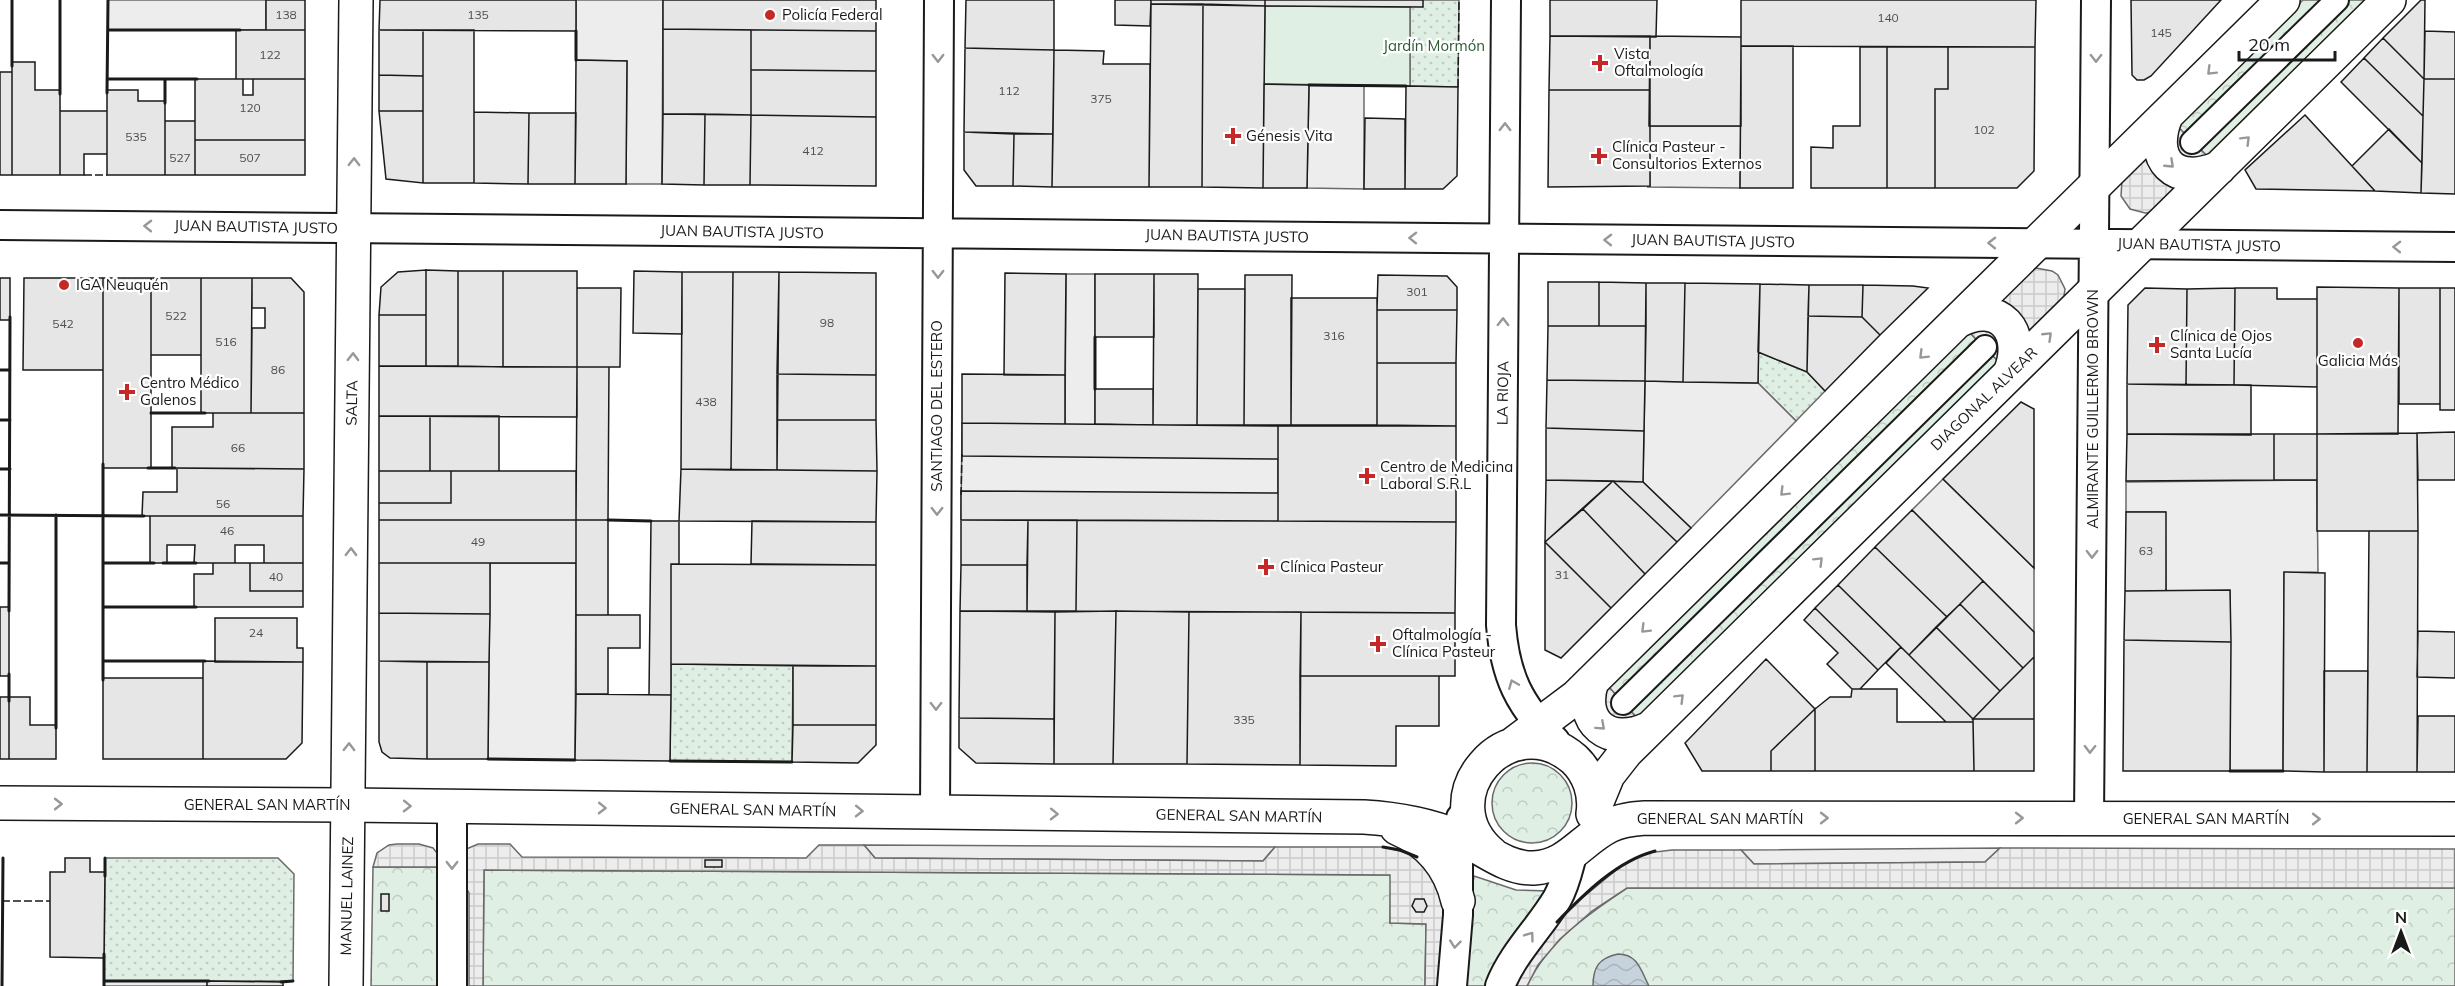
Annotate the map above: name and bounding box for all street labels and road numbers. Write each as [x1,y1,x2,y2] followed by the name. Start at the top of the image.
[174,216,338,237] street label: JUAN BAUTISTA JUSTO
[660,221,824,242] street label: JUAN BAUTISTA JUSTO
[1145,225,1309,246] street label: JUAN BAUTISTA JUSTO
[1631,230,1795,251] street label: JUAN BAUTISTA JUSTO
[2117,234,2281,255] street label: JUAN BAUTISTA JUSTO
[2083,289,2102,529] street label: ALMIRANTE GUILLERMO BROWN
[927,320,946,492] street label: SANTIAGO DEL ESTERO
[1926,343,2041,454] street label: DIAGONAL ALVEAR
[1492,361,1513,425] street label: LA RIOJA
[342,380,361,426] street label: SALTA
[184,795,350,814] street label: GENERAL SAN MARTÍN
[669,799,837,820] street label: GENERAL SAN MARTÍN
[1155,805,1323,826] street label: GENERAL SAN MARTÍN
[1637,809,1803,828] street label: GENERAL SAN MARTÍN
[2123,809,2289,828] street label: GENERAL SAN MARTÍN
[336,836,357,956] street label: MANUEL LAINEZ

